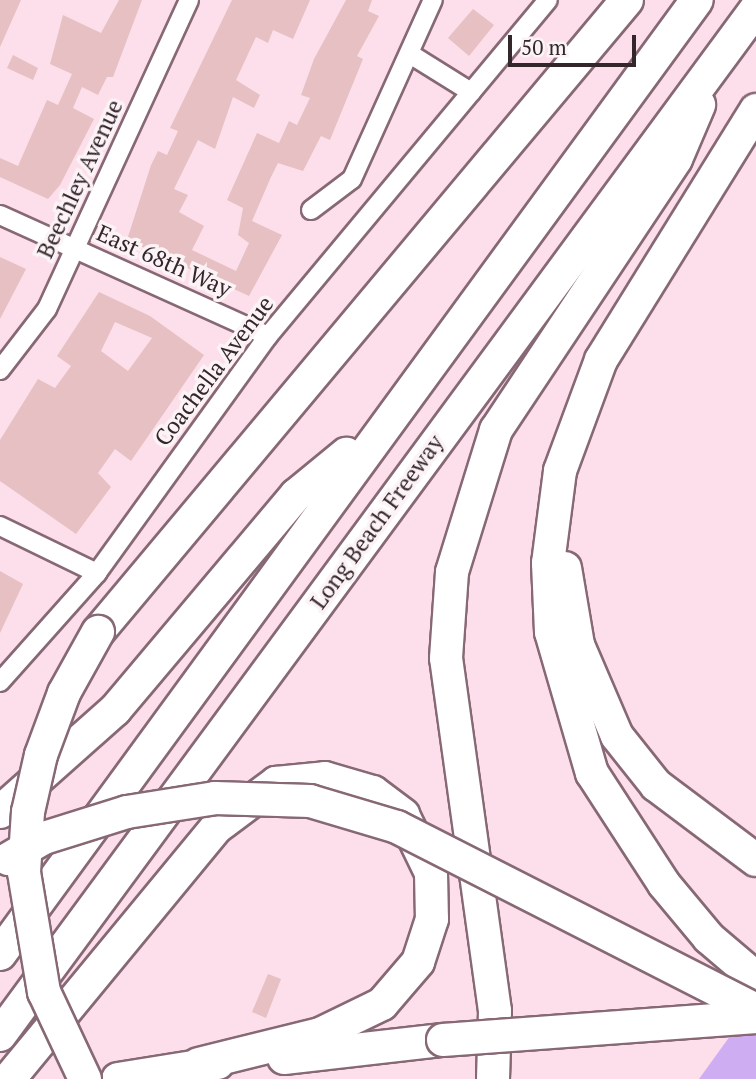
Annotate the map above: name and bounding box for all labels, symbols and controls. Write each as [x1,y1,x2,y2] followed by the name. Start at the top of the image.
[511,21,639,65] scale bar
[521,33,567,61] text: 50 m
[31,95,129,263] street label: Beechley Avenue
[92,219,236,303] street label: East 68th Way
[149,291,279,451] street label: Coachella Avenue
[305,430,449,614] street label: Long Beach Freeway

